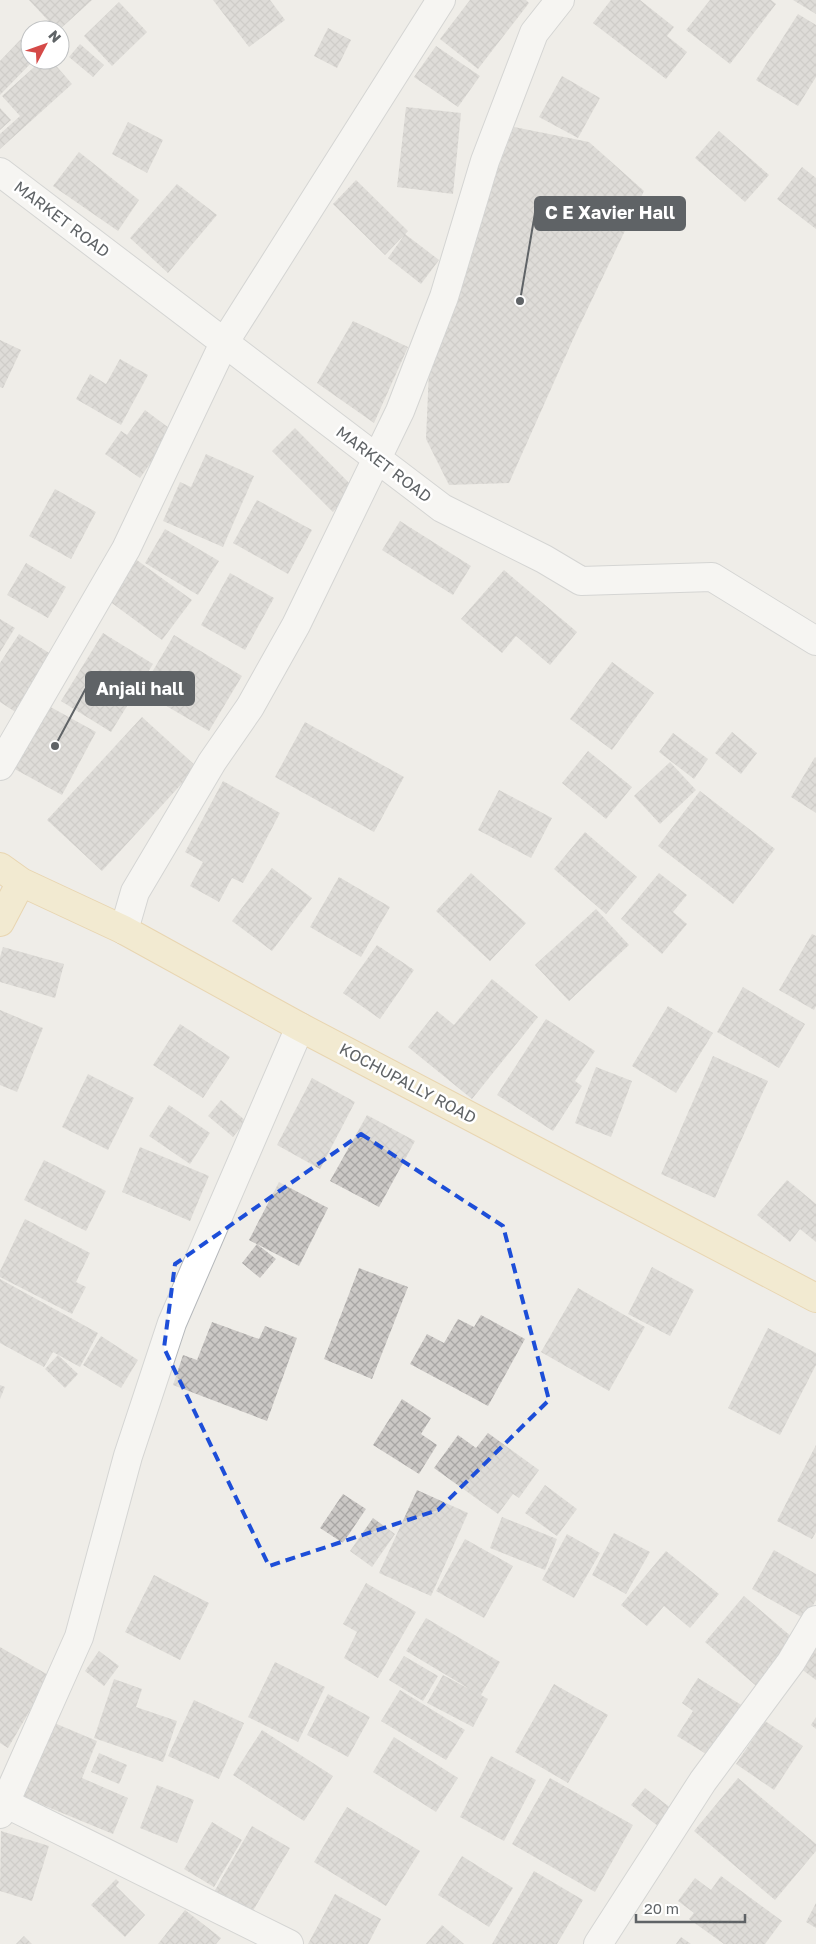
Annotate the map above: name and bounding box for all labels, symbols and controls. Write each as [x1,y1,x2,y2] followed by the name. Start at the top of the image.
[20,20,70,70] north arrow
[45,27,65,46] text: N
[10,177,114,261] street label: MARKET ROAD
[535,197,685,230] callout: C E Xavier Hall
[545,201,675,223] text: C E Xavier Hall
[332,422,436,506] street label: MARKET ROAD
[86,672,194,705] callout: Anjali hall
[96,677,184,699] text: Anjali hall
[336,1038,480,1128] street label: KOCHUPALLY ROAD
[636,1892,745,1924] scale bar
[644,1899,679,1917] text: 20 m

